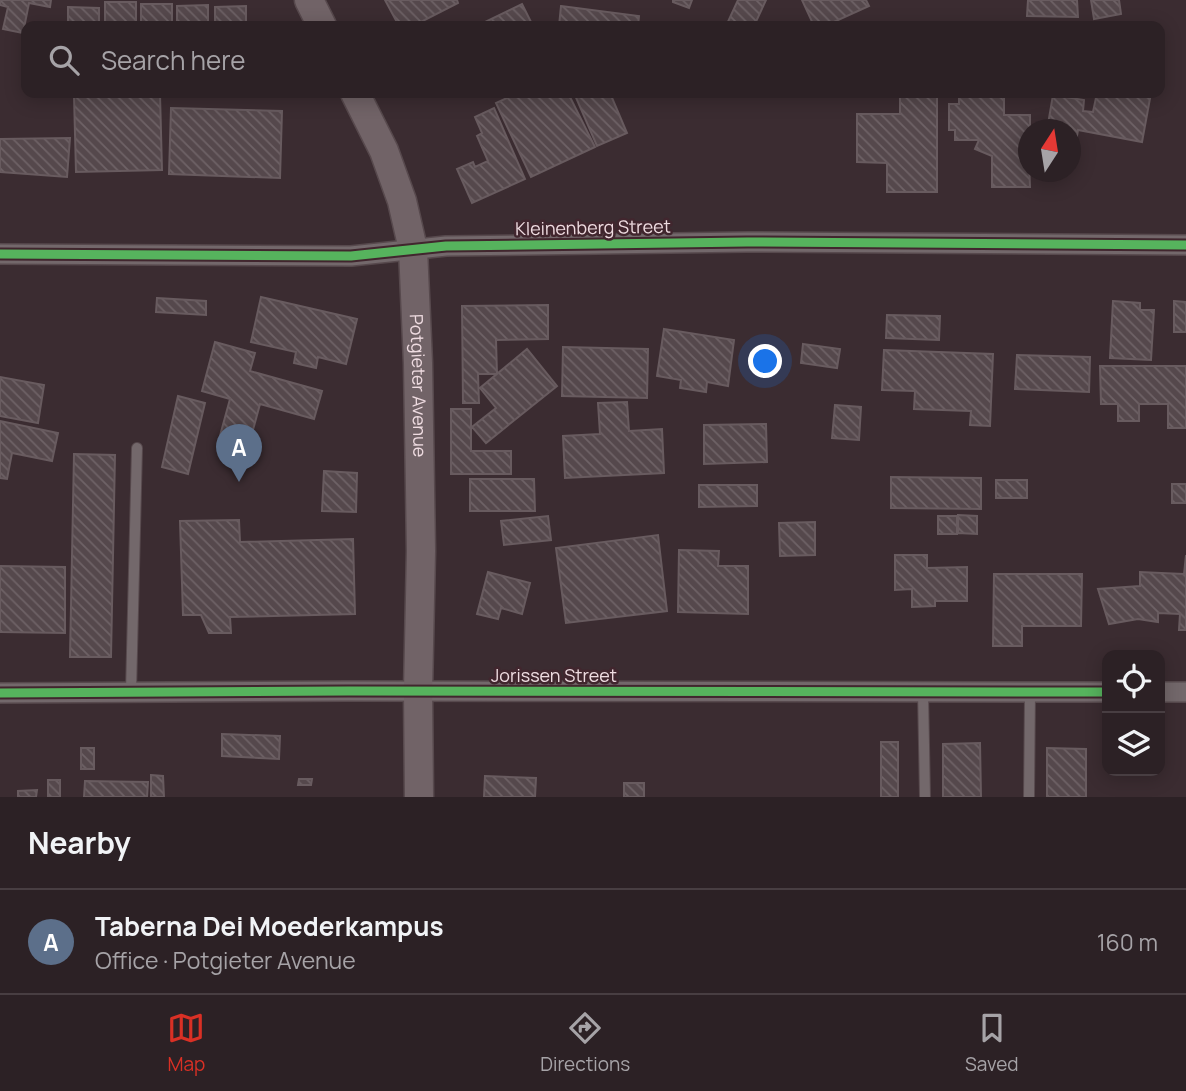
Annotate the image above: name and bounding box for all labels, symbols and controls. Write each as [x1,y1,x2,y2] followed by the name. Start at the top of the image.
[21,21,1165,98] search box
[45,41,83,79] icon: search
[101,42,246,78] text: Search here
[1018,119,1081,182] north arrow
[515,214,671,240] street label: Kleinenberg Street
[405,314,433,457] street label: Potgieter Avenue
[748,344,782,378] your location
[216,424,262,482] pin: A
[1102,650,1165,776] map controls
[1102,650,1165,713] button: locate
[491,663,617,687] street label: Jorissen Street
[1102,713,1165,776] button: layers
[28,822,131,863] text: Nearby
[95,908,443,944] text: Taberna Dei Moederkampus
[43,926,59,958] text: A
[1097,926,1158,958] text: 160 m
[95,944,356,976] text: Office · Potgieter Avenue
[167,1009,205,1077] tab: Map
[540,1009,630,1077] tab: Directions
[965,1009,1019,1077] tab: Saved

